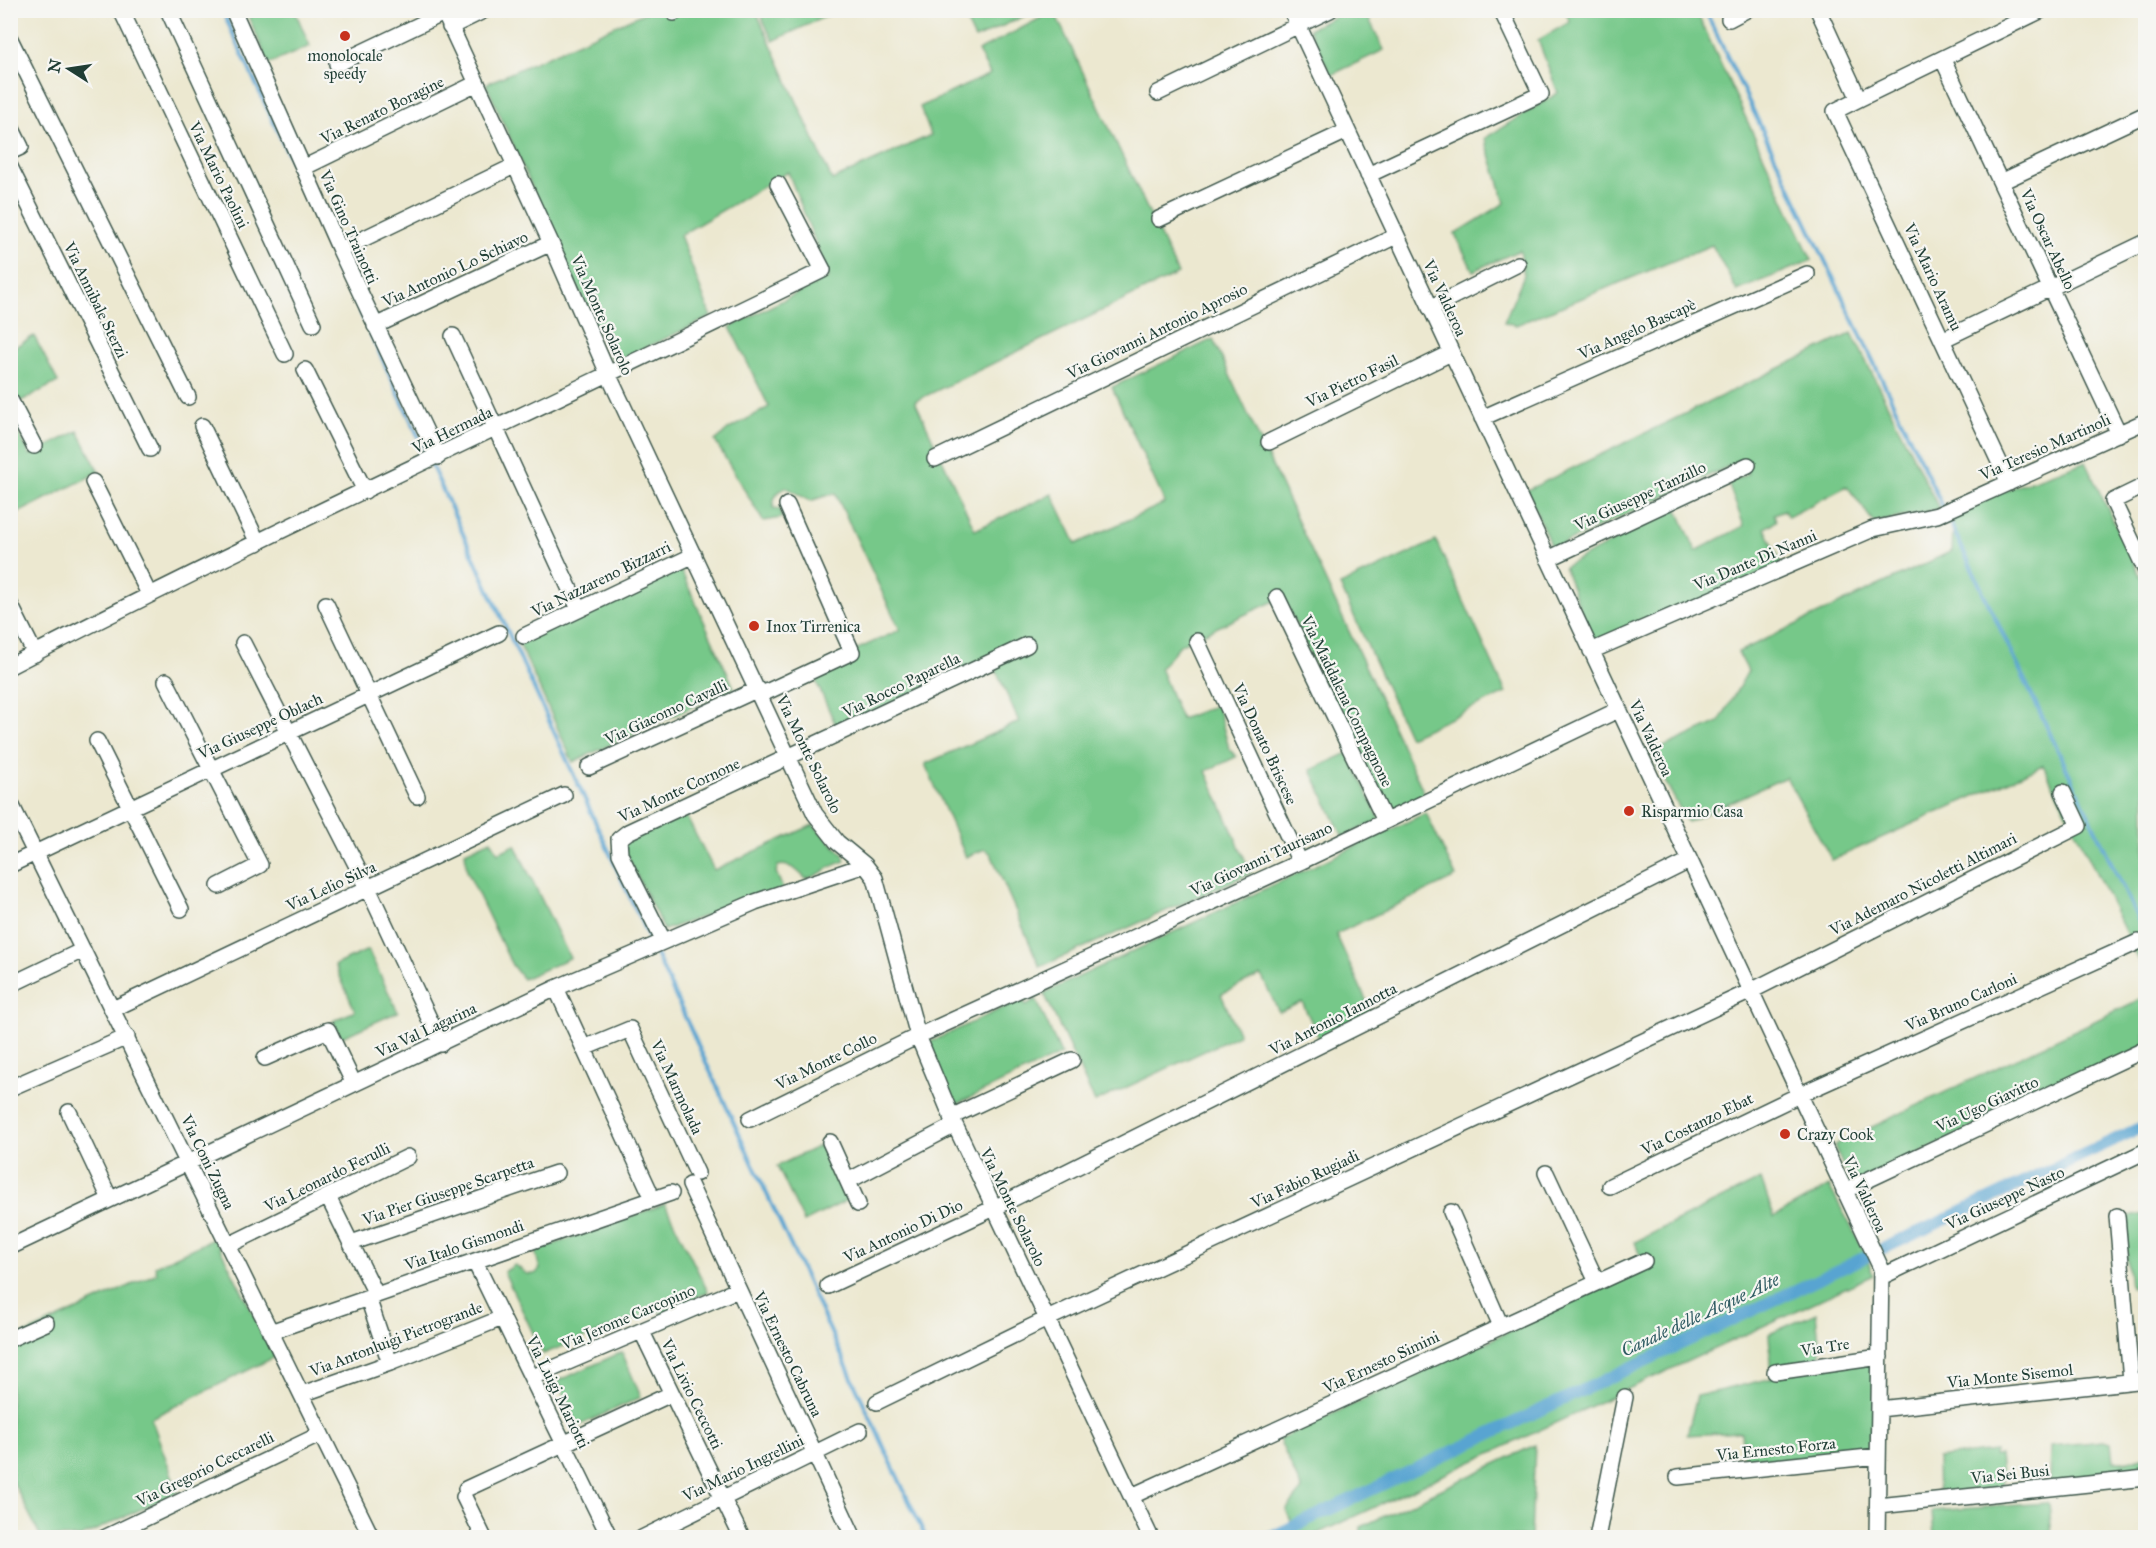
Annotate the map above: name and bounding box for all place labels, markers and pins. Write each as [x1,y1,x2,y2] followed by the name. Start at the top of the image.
[338,29,352,43] marker: monolocale speedy
[307,46,383,83] place label: monolocale speedy
[766,617,861,636] place label: Inox Tirrenica
[747,619,761,633] marker: Inox Tirrenica
[1641,802,1743,821] place label: Risparmio Casa
[1622,804,1636,818] marker: Risparmio Casa
[1797,1125,1874,1144] place label: Crazy Cook
[1778,1127,1792,1141] marker: Crazy Cook

